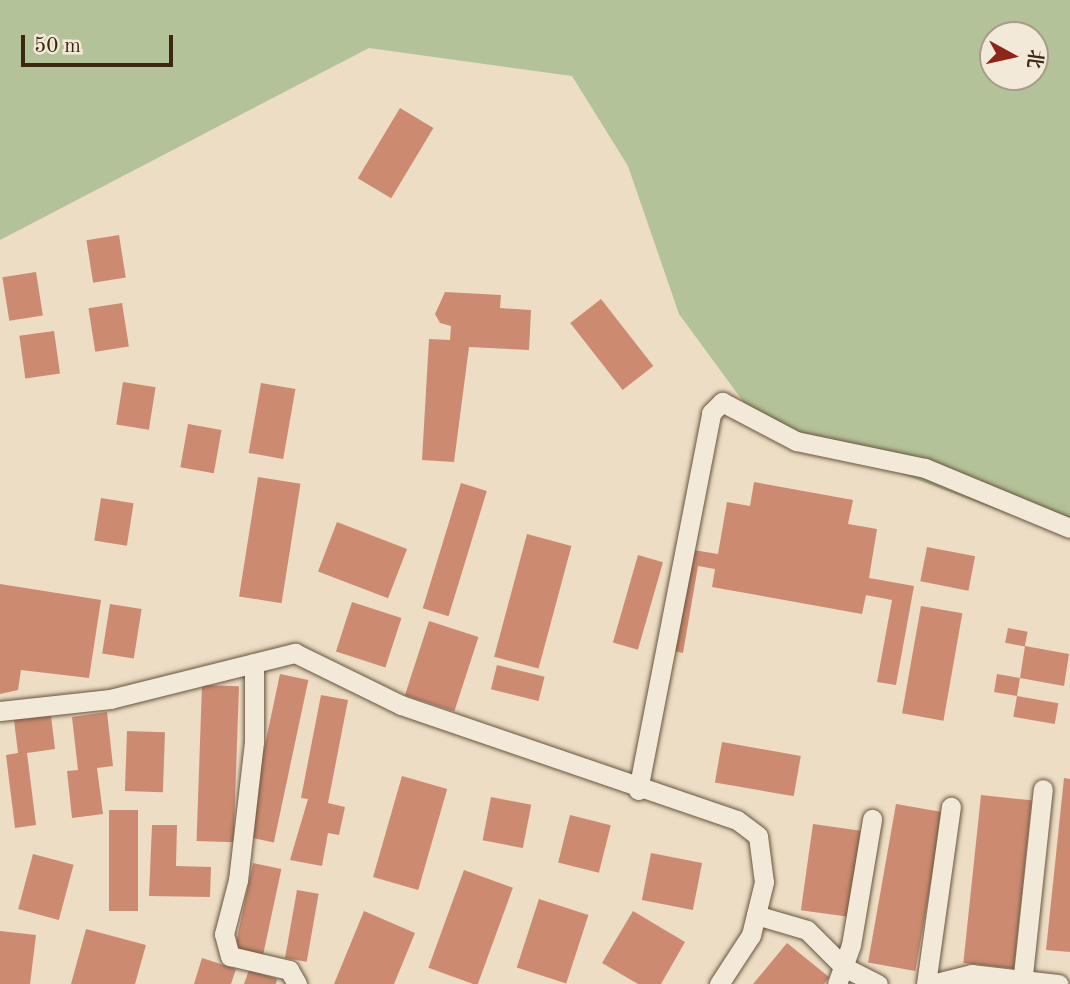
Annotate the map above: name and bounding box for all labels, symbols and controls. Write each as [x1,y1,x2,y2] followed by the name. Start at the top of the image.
[24,21,177,65] scale bar
[979,21,1049,91] north arrow
[34,36,81,57] text: 50 m
[1023,48,1044,69] text: 北

